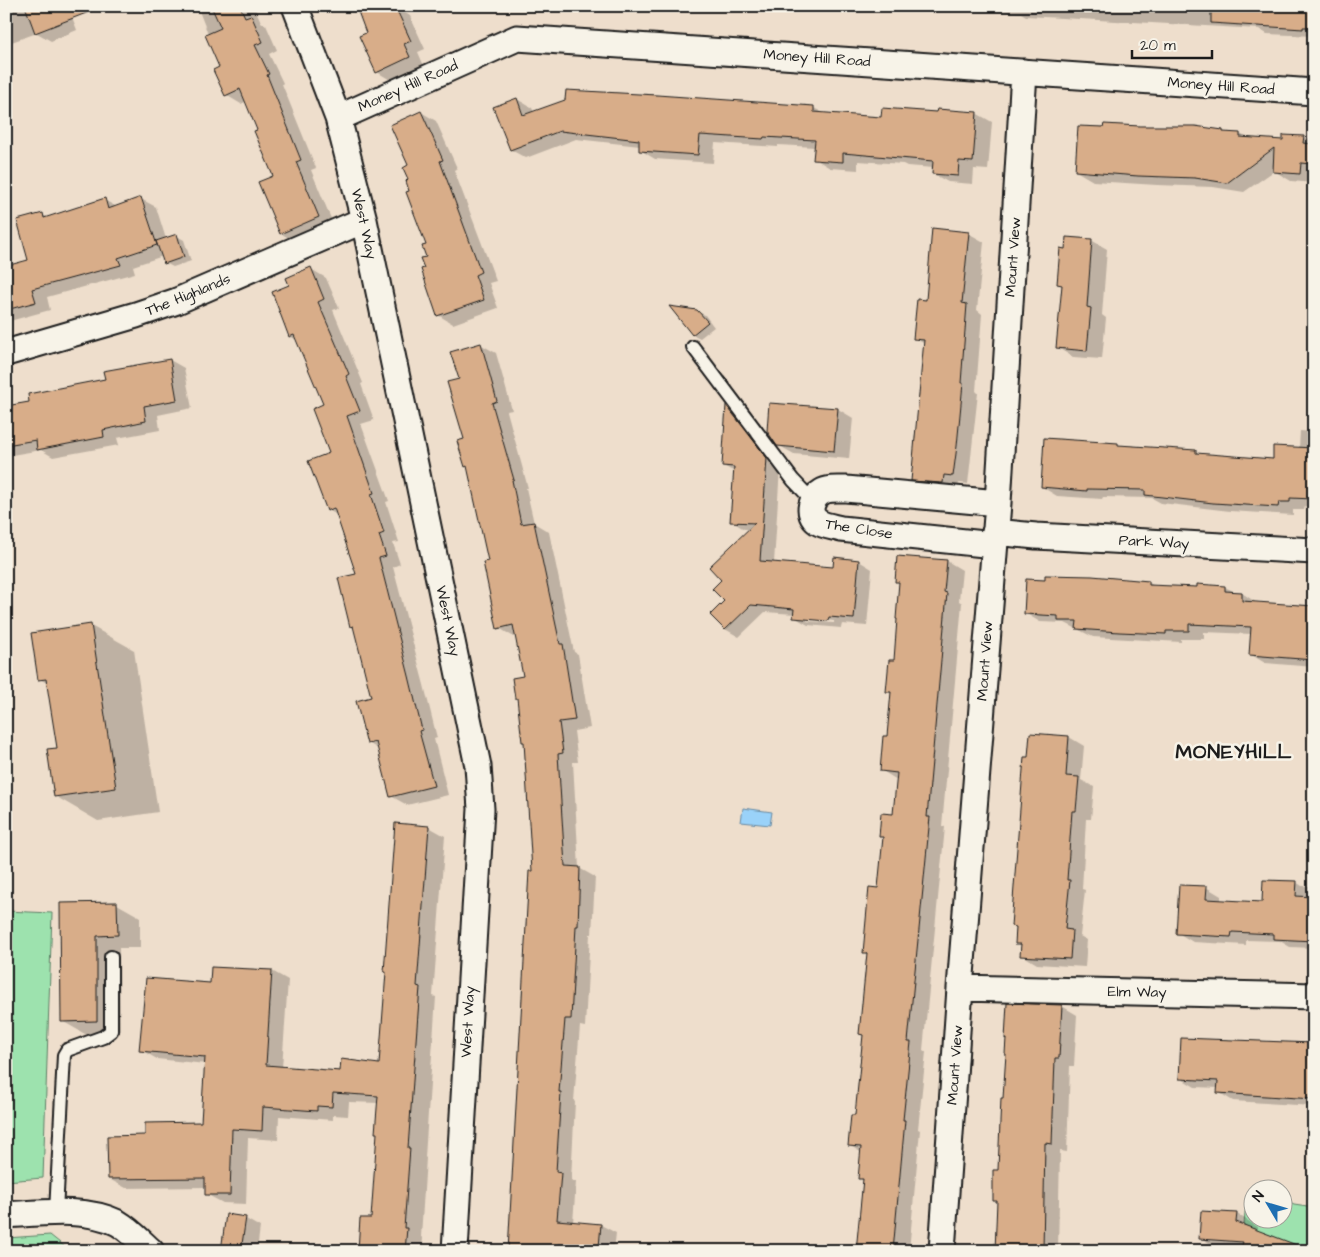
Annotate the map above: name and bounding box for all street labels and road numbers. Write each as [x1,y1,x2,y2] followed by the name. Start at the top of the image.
[763,44,872,73] street label: Money Hill Road
[355,54,462,118] street label: Money Hill Road
[1167,72,1276,101] street label: Money Hill Road
[345,187,382,262] street label: West Way
[1000,216,1026,298] street label: Mount View
[142,268,235,323] street label: The Highlands
[824,513,894,545] street label: The Close
[1118,530,1190,555] street label: Park Way
[429,584,466,659] street label: West Way
[972,620,998,702] street label: Mount View
[1107,981,1167,1004] street label: Elm Way
[456,986,481,1058] street label: West Way
[942,1024,968,1106] street label: Mount View

